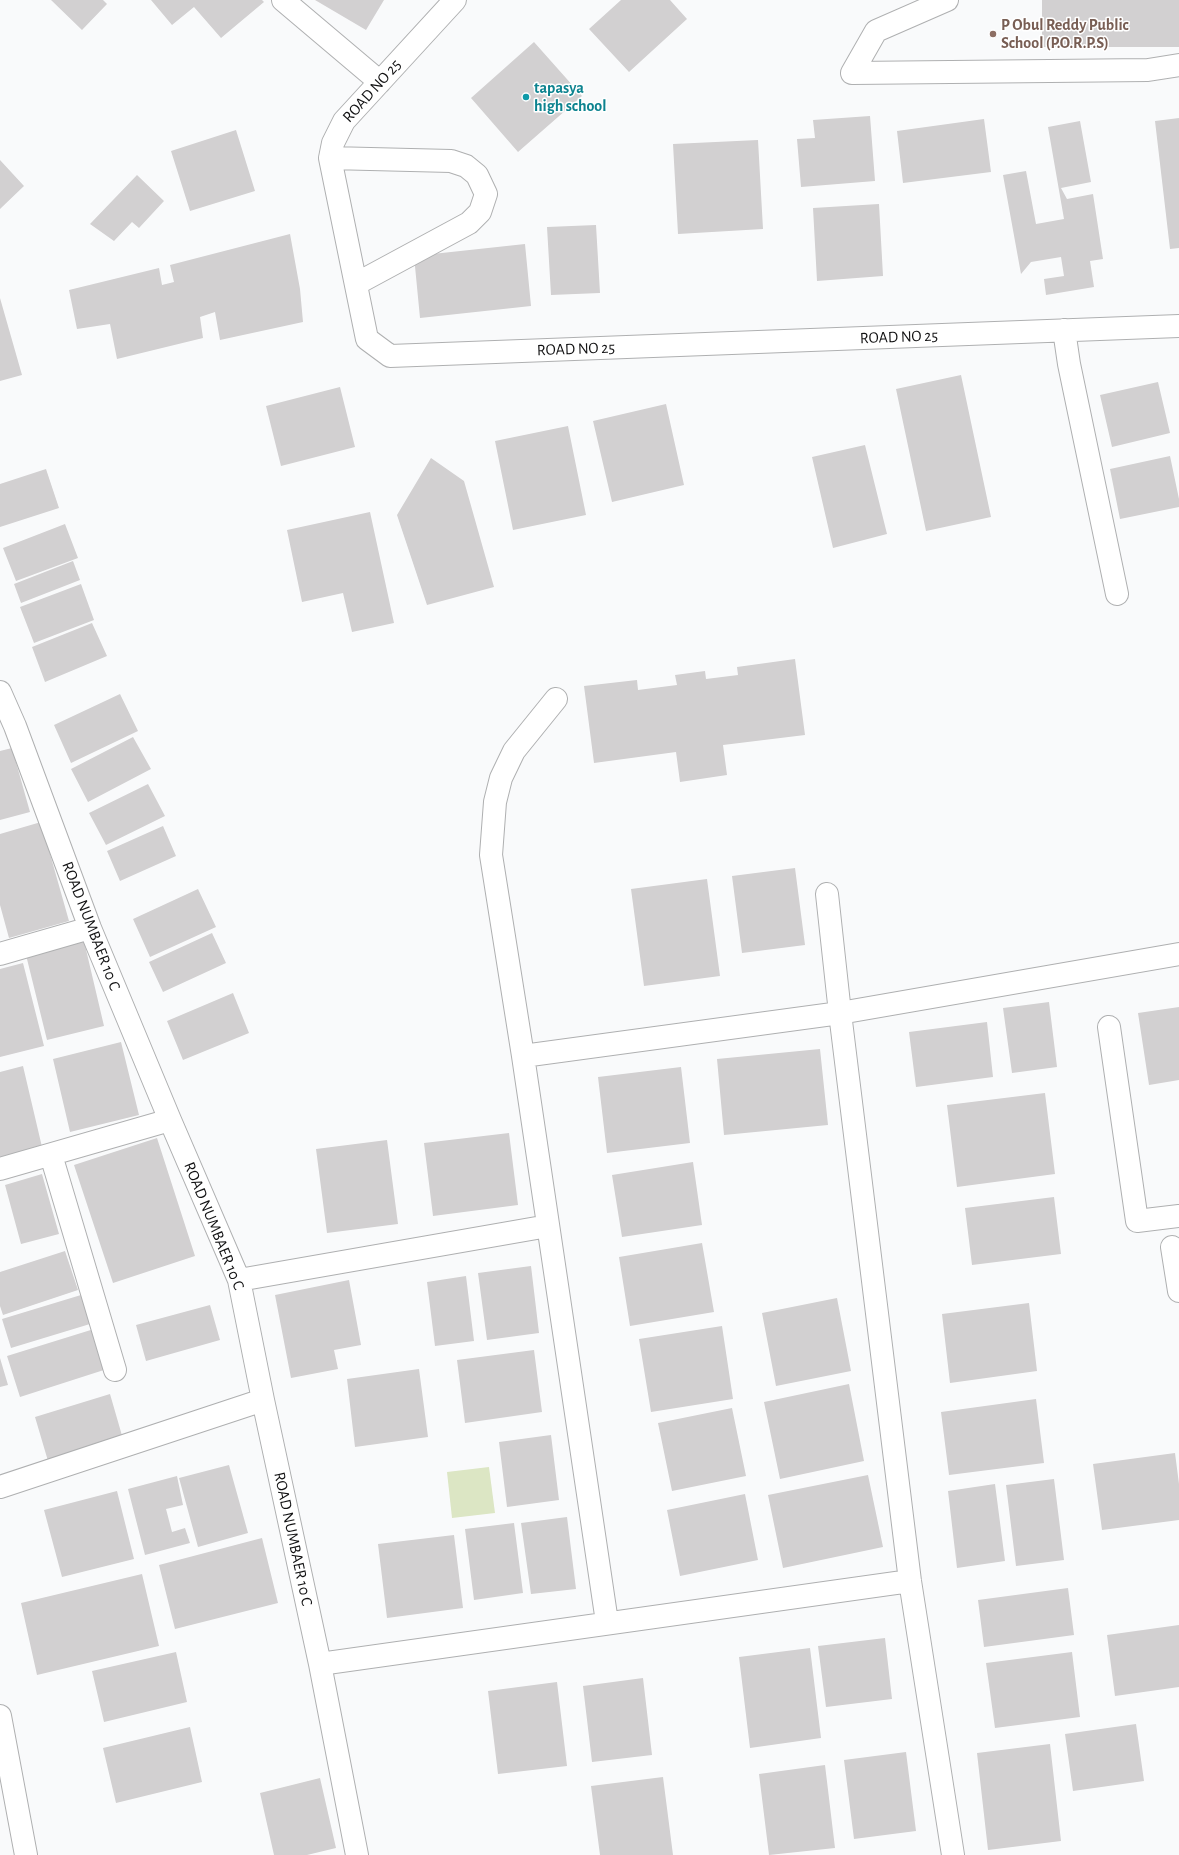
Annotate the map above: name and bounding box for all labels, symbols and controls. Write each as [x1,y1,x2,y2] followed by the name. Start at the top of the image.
[1001,15,1129,53] place label: P Obul Reddy Public School (P.O.R.P.S)
[988,29,998,39] marker: P Obul Reddy Public School (P.O.R.P.S)
[339,55,405,127] street label: ROAD NO 25
[534,78,606,116] place label: tapasya high school
[521,92,531,102] marker: tapasya high school
[860,326,938,348] street label: ROAD NO 25
[537,338,615,360] street label: ROAD NO 25
[58,859,124,993] street label: ROAD NUMBAER 10 C
[180,1159,248,1293] street label: ROAD NUMBAER 10 C
[269,1470,317,1608] street label: ROAD NUMBAER 10 C

